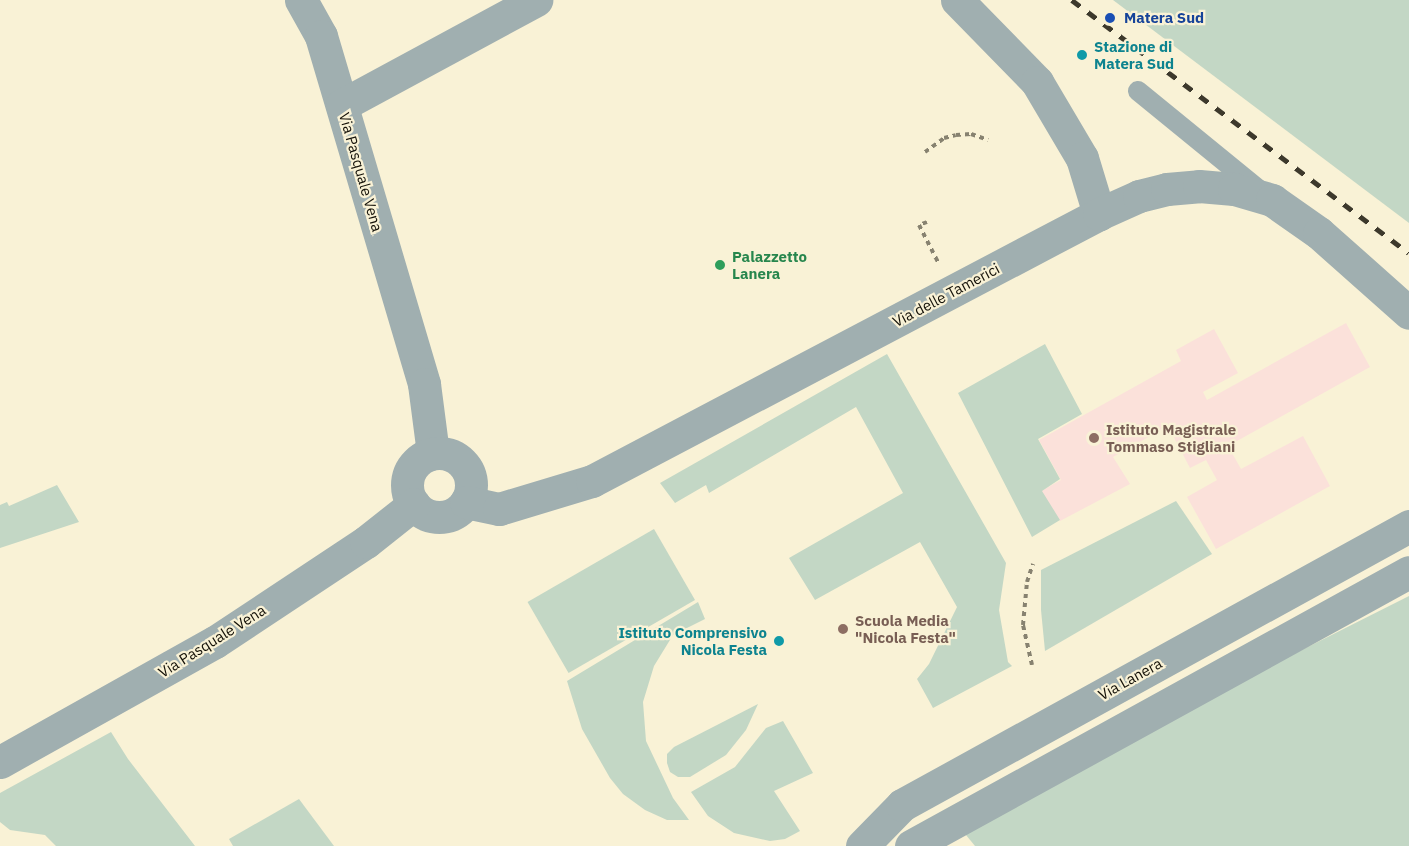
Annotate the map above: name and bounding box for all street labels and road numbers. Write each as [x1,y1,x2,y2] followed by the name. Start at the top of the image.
[335,110,387,234] street label: Via Pasquale Vena
[889,259,1003,331] street label: Via delle Tamerici
[155,601,269,681] street label: Via Pasquale Vena
[1095,654,1165,704] street label: Via Lanera

